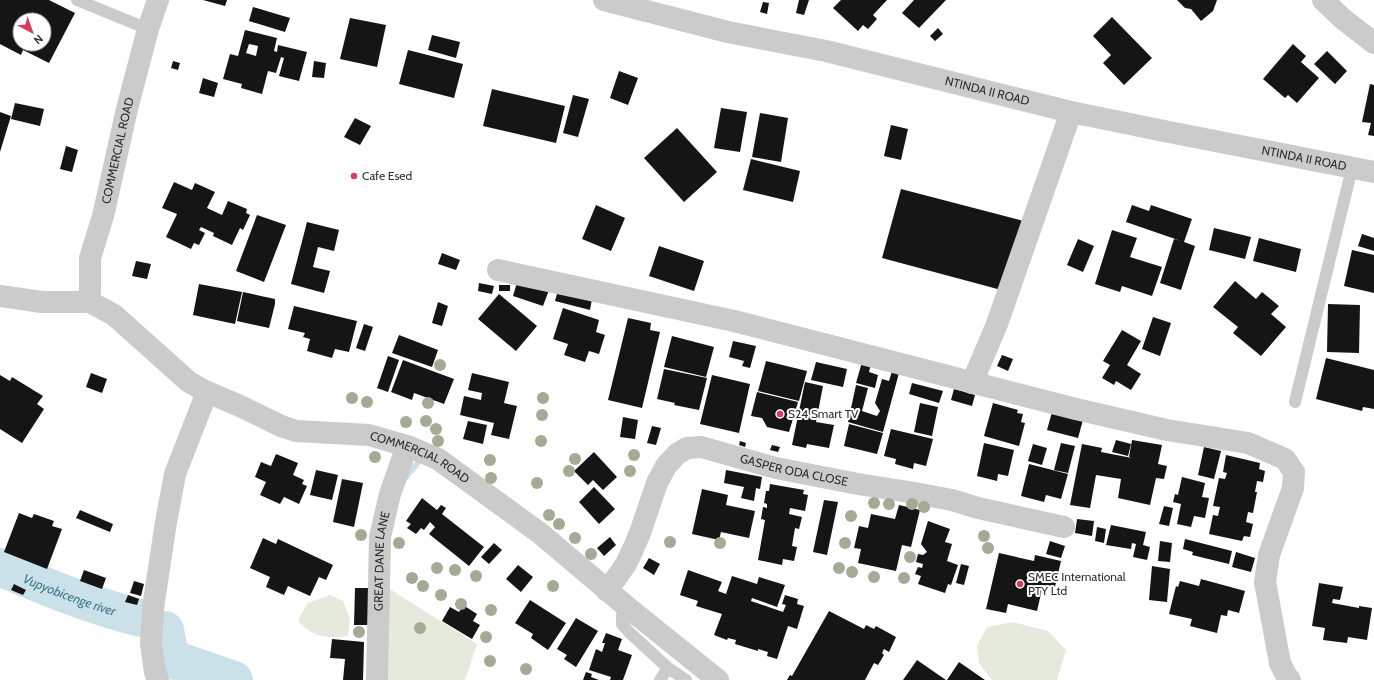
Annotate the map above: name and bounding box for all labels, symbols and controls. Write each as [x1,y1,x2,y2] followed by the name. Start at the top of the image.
[12,12,52,52] north arrow
[31,32,46,47] text: N
[944,73,1031,108] street label: NTINDA II ROAD
[98,95,137,205] street label: COMMERCIAL ROAD
[1260,142,1348,174] street label: NTINDA II ROAD
[362,168,412,183] place label: Cafe Esed
[349,171,359,181] marker: Cafe Esed
[788,406,859,421] place label: S24 Smart TV
[775,409,785,419] marker: S24 Smart TV
[368,428,473,487] street label: COMMERCIAL ROAD
[739,450,850,489] street label: GASPER ODA CLOSE
[370,509,393,611] street label: GREAT DANE LANE
[1028,569,1126,598] place label: SMEC International PTY Ltd
[21,570,119,619] water label: Vupyobicenge river
[1015,579,1025,589] marker: SMEC International PTY Ltd

